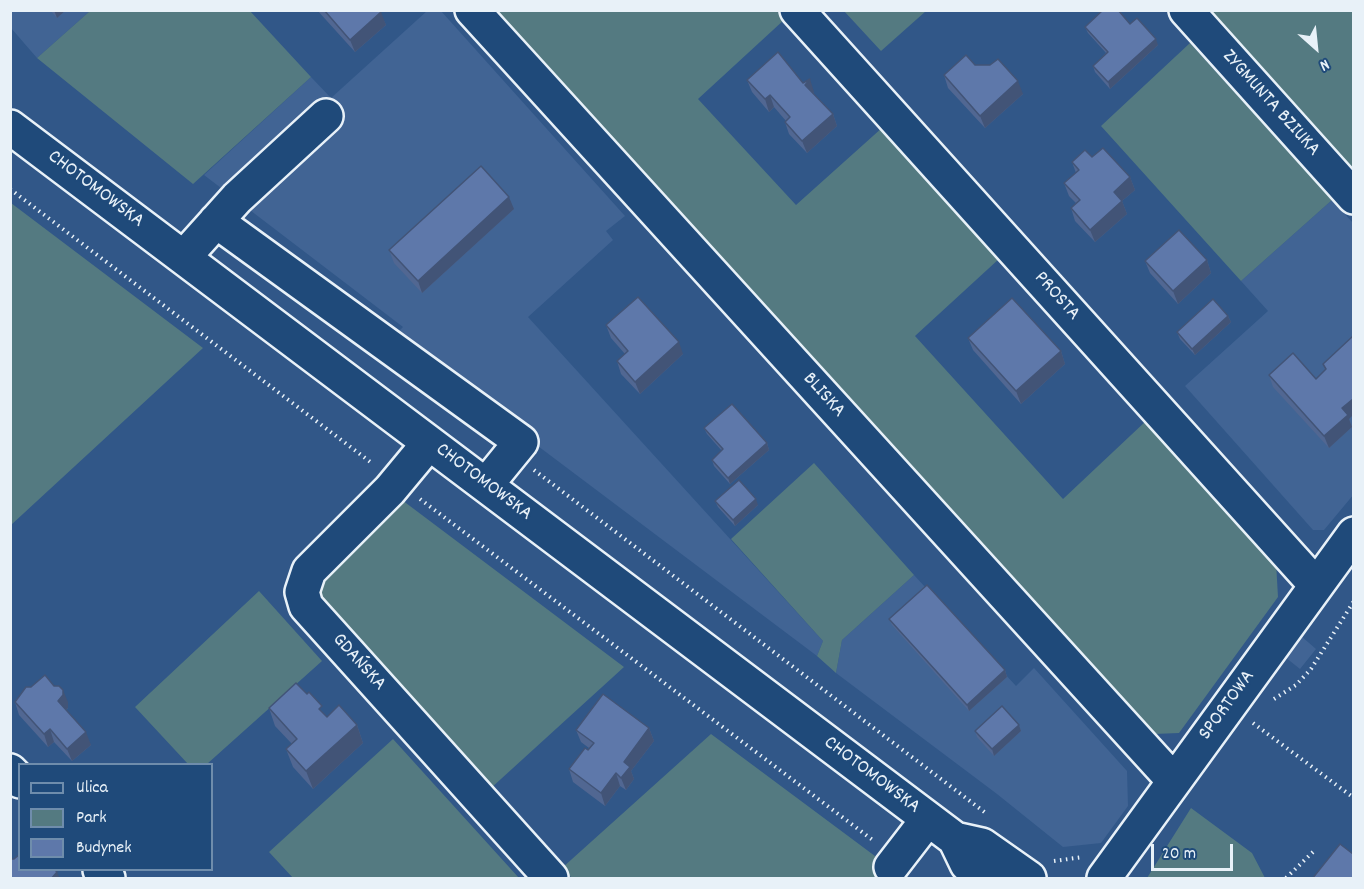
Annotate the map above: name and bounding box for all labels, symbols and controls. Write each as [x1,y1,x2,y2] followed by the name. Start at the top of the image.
[1286,18,1346,78] north arrow
[1216,46,1324,162] street label: ZYGMUNTA BZIUKA
[42,146,148,234] street label: CHOTOMOWSKA
[1028,267,1084,327] street label: PROSTA
[796,368,850,424] street label: BLISKA
[430,439,536,527] street label: CHOTOMOWSKA
[326,629,390,697] street label: GDAŃSKA
[1194,666,1262,746] street label: SPORTOWA
[818,732,924,820] street label: CHOTOMOWSKA
[18,763,213,871] legend
[76,776,108,801] text: Ulica
[76,806,107,831] text: Park
[1154,832,1236,870] scale bar
[76,836,132,861] text: Budynek
[1162,842,1196,867] text: 20 m

